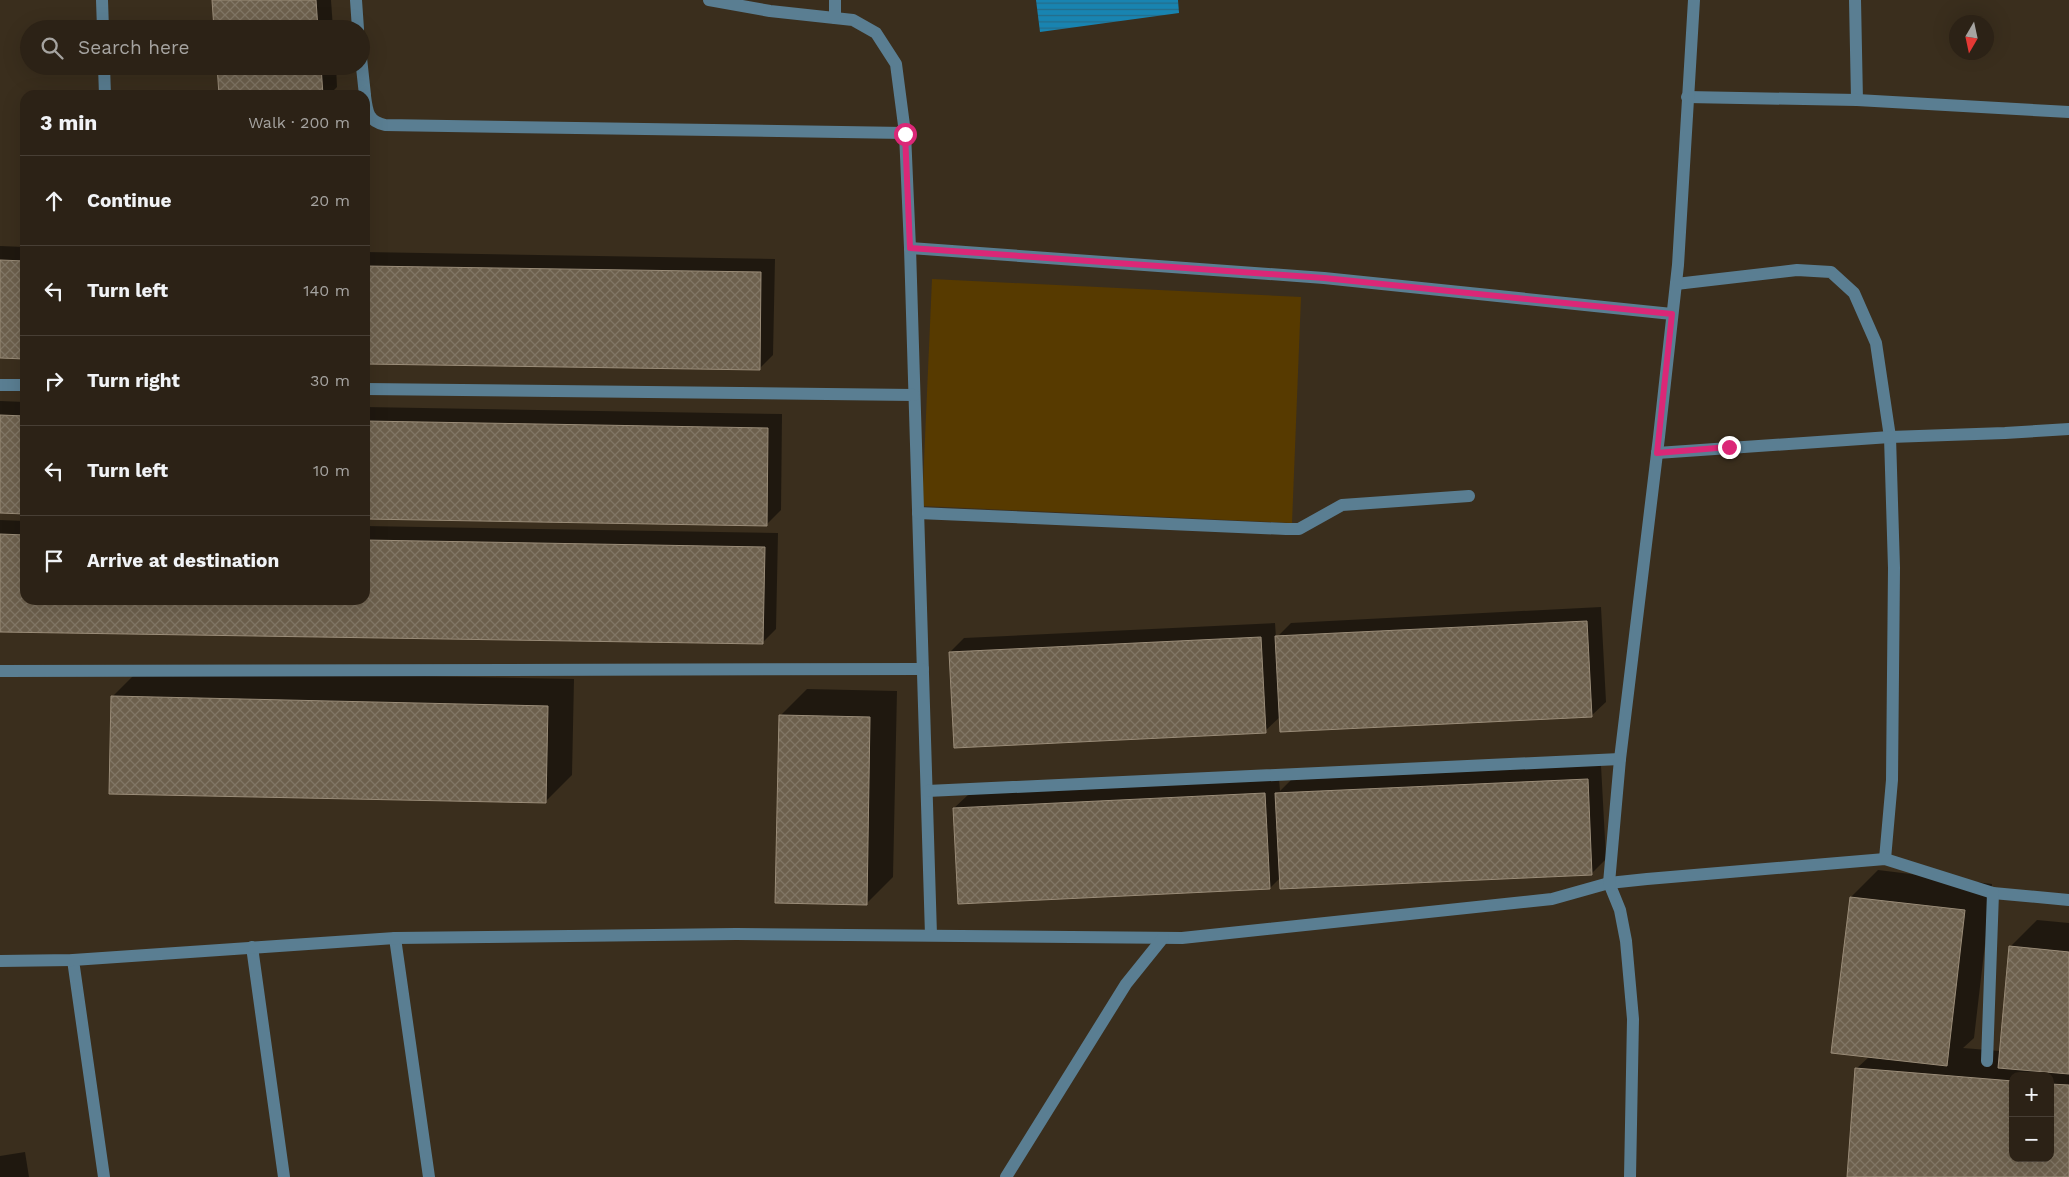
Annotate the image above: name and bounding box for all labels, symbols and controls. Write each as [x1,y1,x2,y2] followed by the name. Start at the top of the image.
[1949,15,1994,60] north arrow
[20,20,370,75] search box
[38,34,66,62] icon: search
[78,36,189,59] text: Search here
[40,110,97,135] text: 3 min
[248,113,350,132] text: Walk · 200 m
[894,123,917,146] route start
[40,187,68,215] icon: ahead
[87,189,171,212] text: Continue
[310,191,350,210] text: 20 m
[40,277,68,305] icon: left
[87,279,168,302] text: Turn left
[303,281,350,300] text: 140 m
[40,367,68,395] icon: right
[87,369,180,392] text: Turn right
[310,371,350,390] text: 30 m
[1718,436,1741,459] route end
[40,457,68,485] icon: left
[87,459,168,482] text: Turn left
[313,461,350,480] text: 10 m
[40,547,68,575] icon: arrive
[87,549,279,572] text: Arrive at destination
[2009,1072,2054,1162] map controls
[2009,1072,2054,1117] button: +
[2009,1117,2054,1162] button: −

